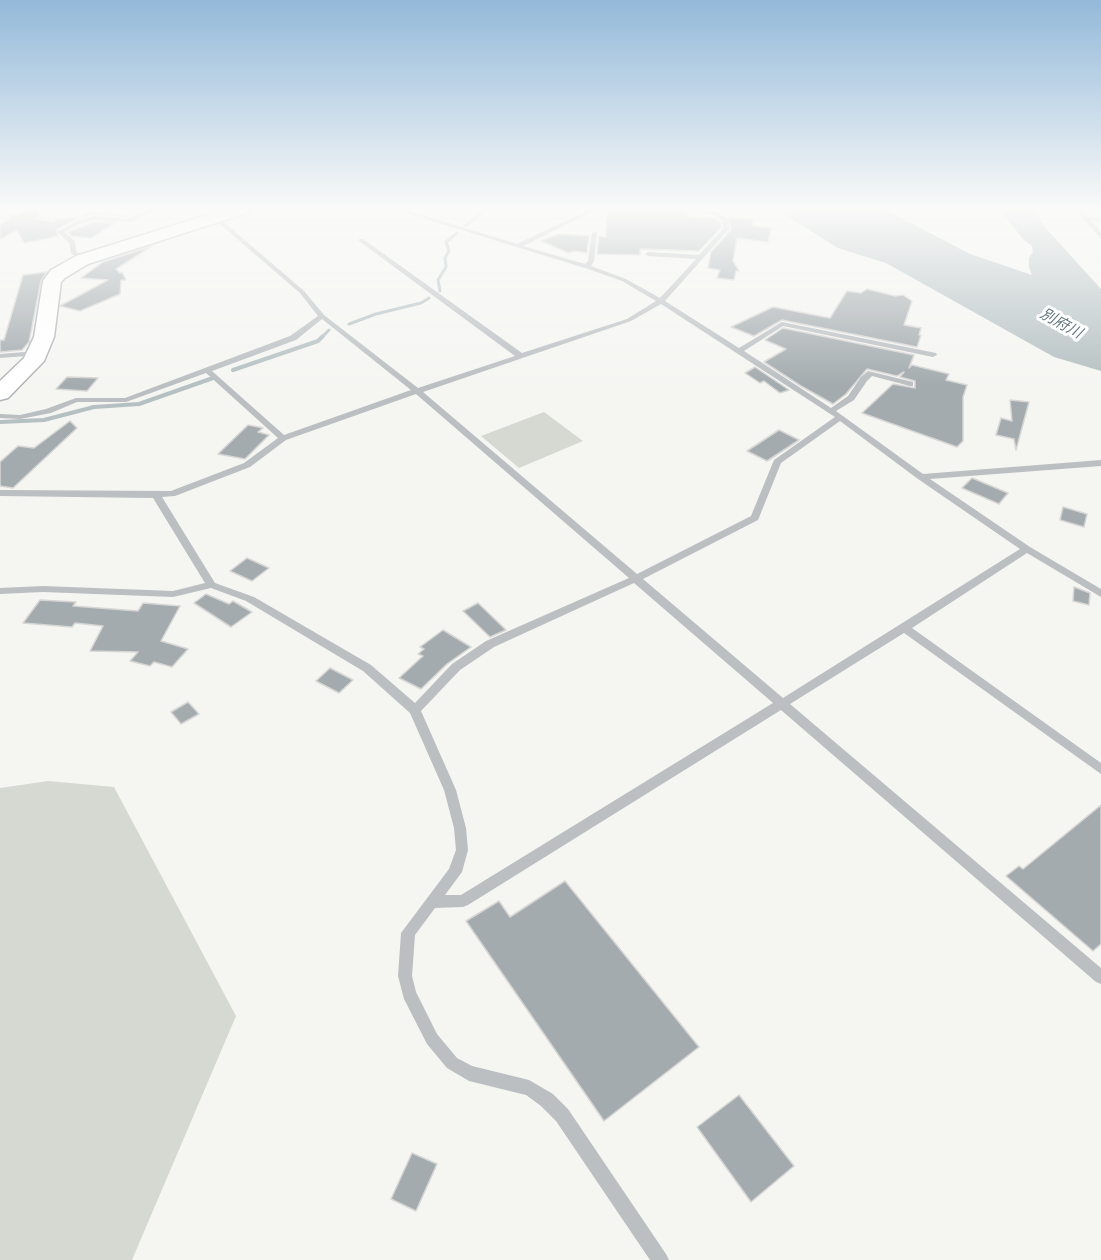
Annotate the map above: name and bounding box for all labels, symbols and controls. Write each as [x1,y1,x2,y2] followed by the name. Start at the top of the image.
[1037,305,1085,343] water label: 別府川

